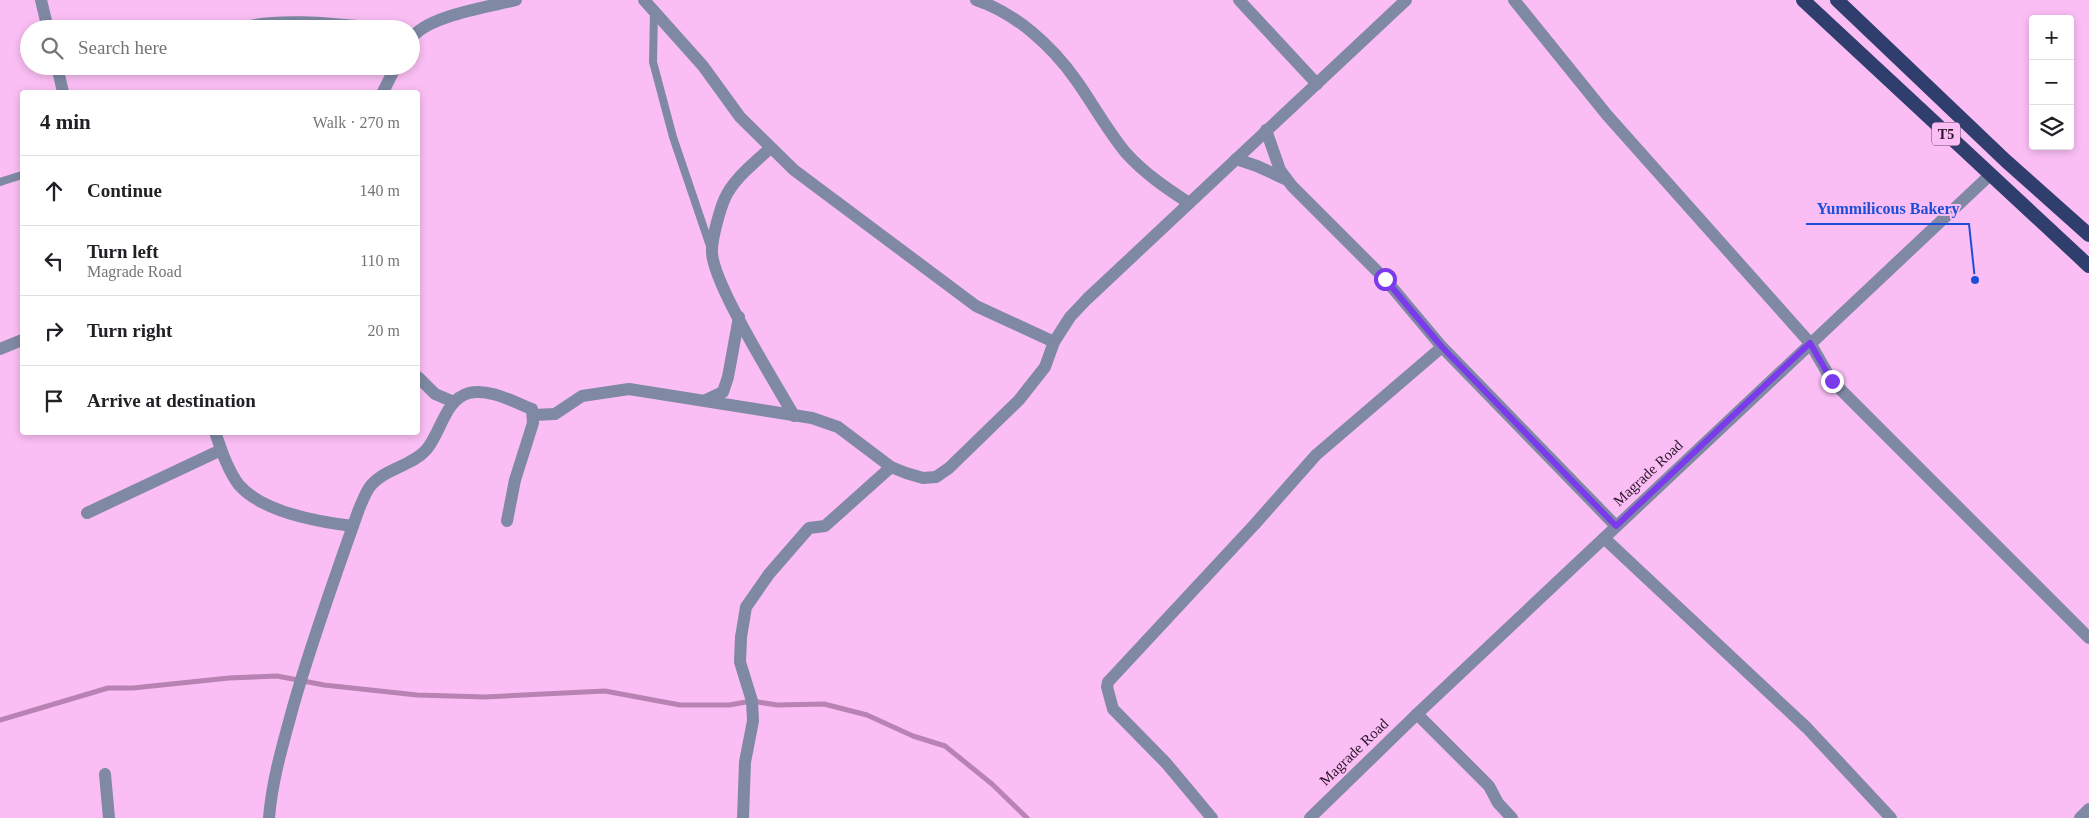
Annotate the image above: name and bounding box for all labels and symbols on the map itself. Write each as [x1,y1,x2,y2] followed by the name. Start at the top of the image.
[1932,122,1960,146] road number: T5
[1806,193,1969,224] callout: Yummilicous Bakery
[1817,200,1959,218] text: Yummilicous Bakery
[1374,268,1397,291] route start
[1821,370,1844,393] route end
[1610,437,1686,509] street label: Magrade Road
[1317,715,1392,789] street label: Magrade Road

